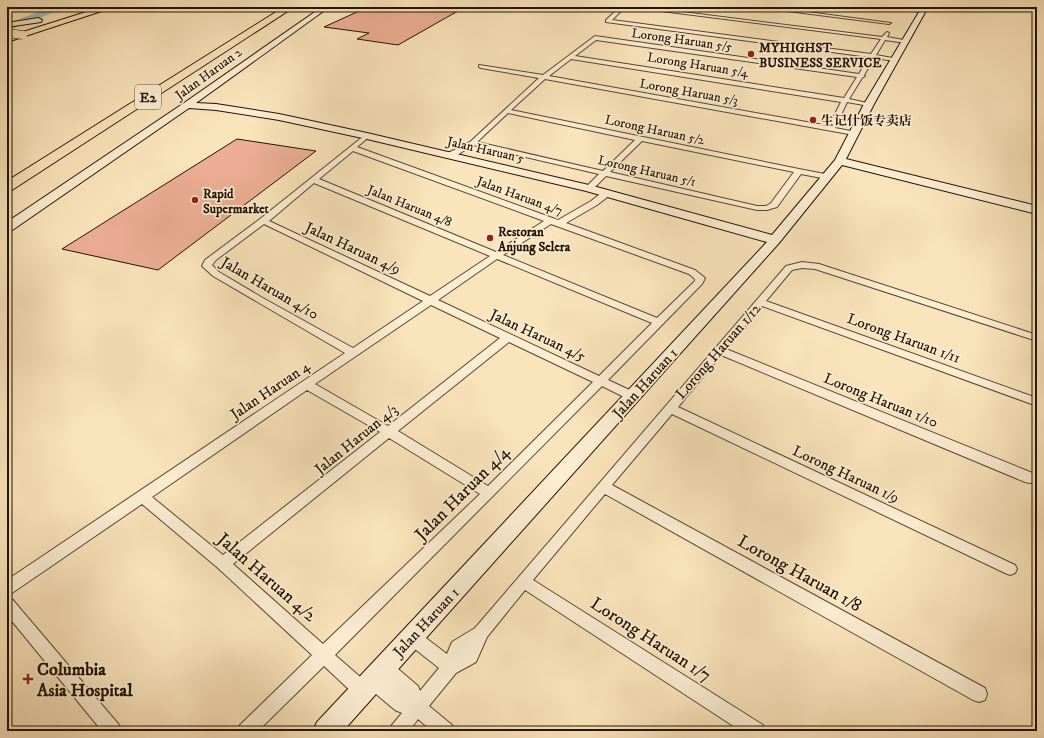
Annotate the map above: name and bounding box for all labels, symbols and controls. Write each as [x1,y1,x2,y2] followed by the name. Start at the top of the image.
[630,25,734,55] street label: Lorong Haruan 5/5
[759,40,882,71] place label: MYHIGHST BUSINESS SERVICE
[171,44,246,104] street label: Jalan Haruan 2
[646,49,750,81] street label: Lorong Haruan 5/4
[746,49,756,59] marker: MYHIGHST BUSINESS SERVICE
[638,75,740,109] street label: Lorong Haruan 5/3
[135,85,161,109] road number: E2
[603,112,707,148] street label: Lorong Haruan 5/2
[821,113,912,129] place label: 生记什饭专卖店
[808,115,818,125] marker: 生记什饭专卖店
[445,133,526,167] street label: Jalan Haruan 5
[596,152,697,190] street label: Lorong Haruan 5/1
[474,173,565,219] street label: Jalan Haruan 4/7
[364,181,454,230] street label: Jalan Haruan 4/8
[203,186,270,218] place label: Rapid Supermarket
[190,195,200,205] marker: Rapid Supermarket
[300,217,404,279] street label: Jalan Haruan 4/9
[497,224,571,256] place label: Restoran Anjung Selera
[485,233,495,243] marker: Restoran Anjung Selera
[216,252,322,324] street label: Jalan Haruan 4/10
[672,299,766,403] street label: Lorong Haruan 1/12
[485,304,589,366] street label: Jalan Haruan 4/5
[845,309,963,368] street label: Lorong Haruan 1/11
[607,344,682,424] street label: Jalan Haruan 1
[225,357,314,425] street label: Jalan Haruan 4
[821,369,941,432] street label: Lorong Haruan 1/10
[309,400,402,480] street label: Jalan Haruan 4/3
[409,441,515,547] street label: Jalan Haruan 4/4
[789,441,902,507] street label: Lorong Haruan 1/9
[211,527,320,627] street label: Jalan Haruan 4/2
[734,531,866,617] street label: Lorong Haruan 1/8
[388,583,464,663] street label: Jalan Haruan 1
[586,593,715,687] street label: Lorong Haruan 1/7
[36,659,133,702] place label: Columbia Asia Hospital
[22,673,34,685] marker: Columbia Asia Hospital

